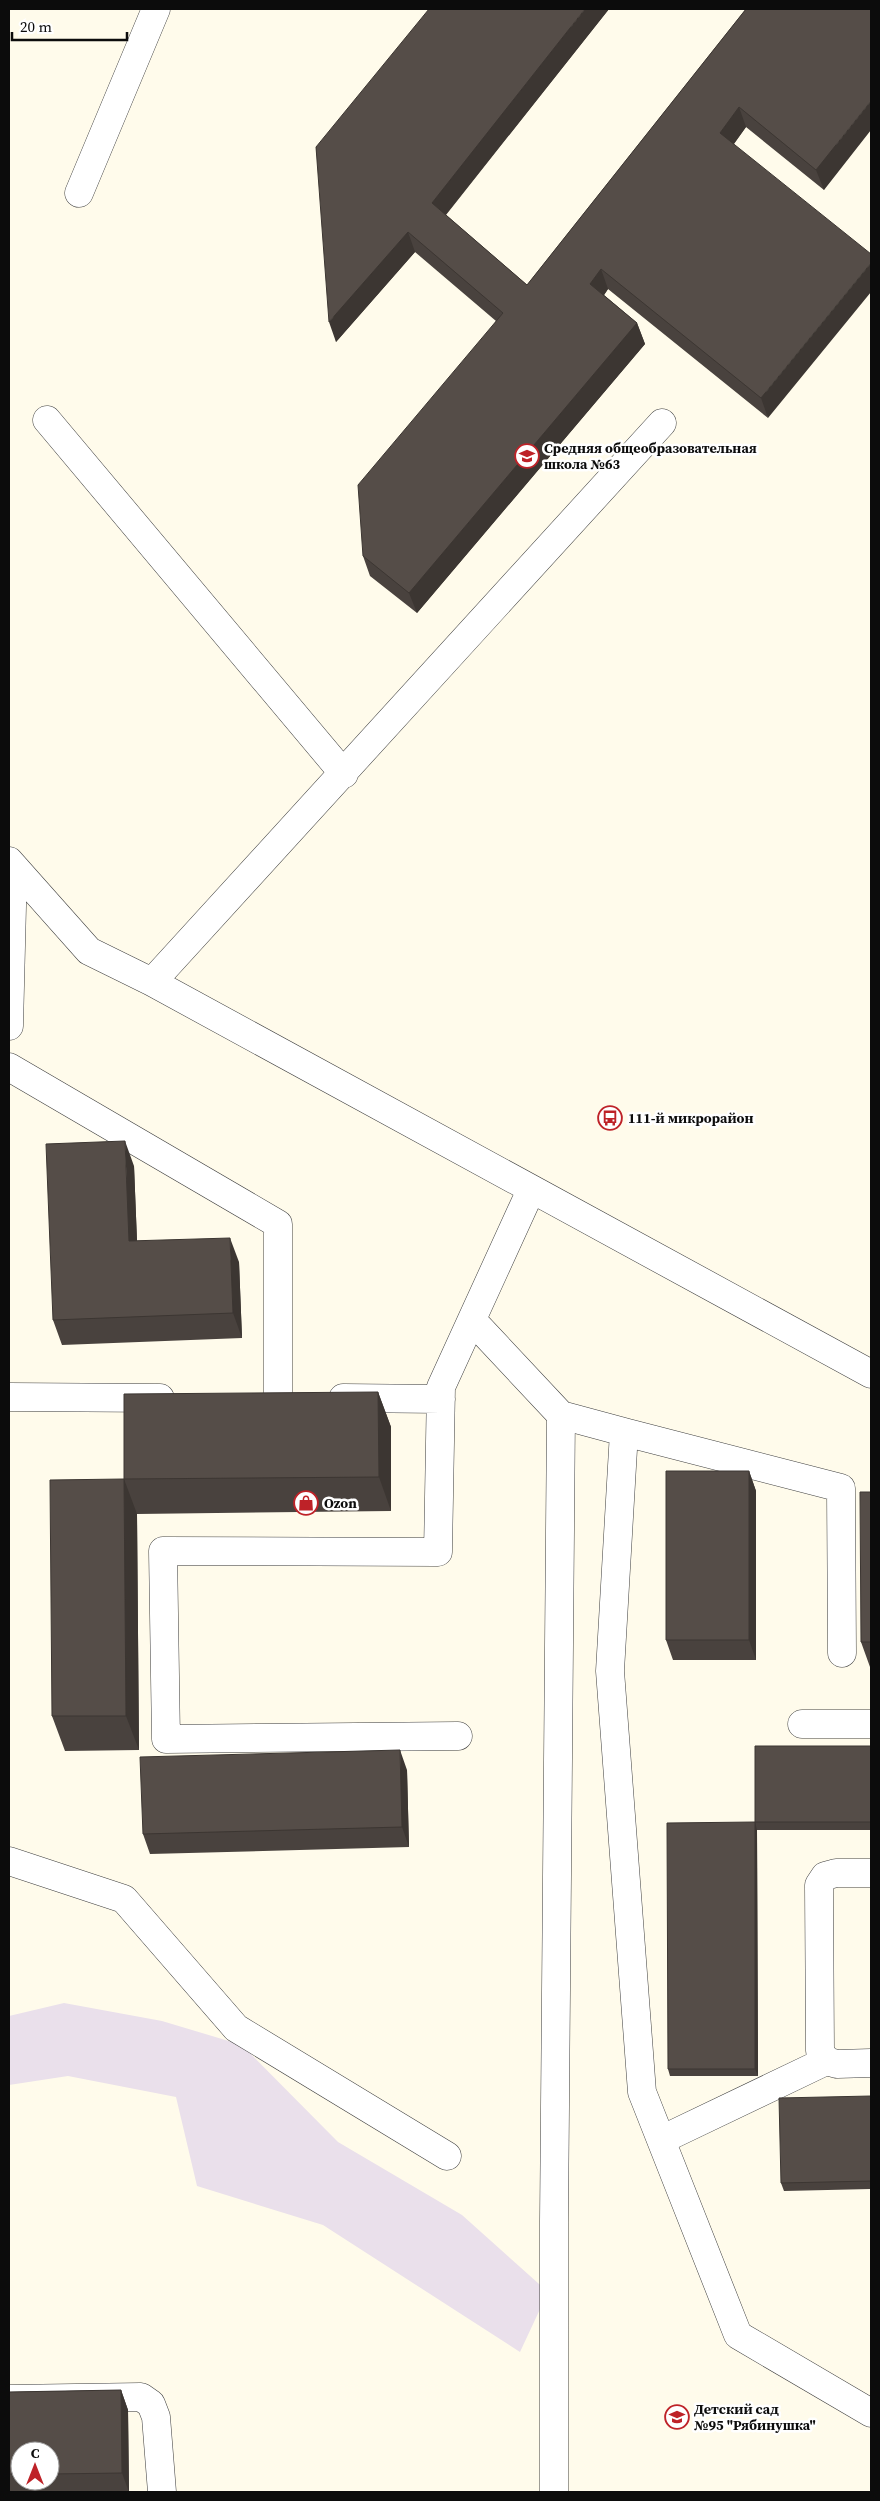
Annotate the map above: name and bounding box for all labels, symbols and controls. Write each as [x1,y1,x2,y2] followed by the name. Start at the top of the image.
[12,10,128,42] scale bar
[20,16,52,37] text: 20 m
[544,438,757,474] place label: Средняя общеобразовательная школа №63
[514,443,540,469] school or university icon: Средняя общеобразовательная школа №63
[597,1105,623,1131] bus stop icon: 111-й микрорайон
[628,1108,754,1128] place label: 111-й микрорайон
[293,1490,319,1516] shop icon: Ozon
[324,1493,357,1513] place label: Ozon
[694,2399,816,2435] place label: Детский сад №95 "Рябинушка"
[664,2404,690,2430] school or university icon: Детский сад №95 "Рябинушка"
[10,2441,60,2491] north arrow
[31,2443,40,2463] text: С

